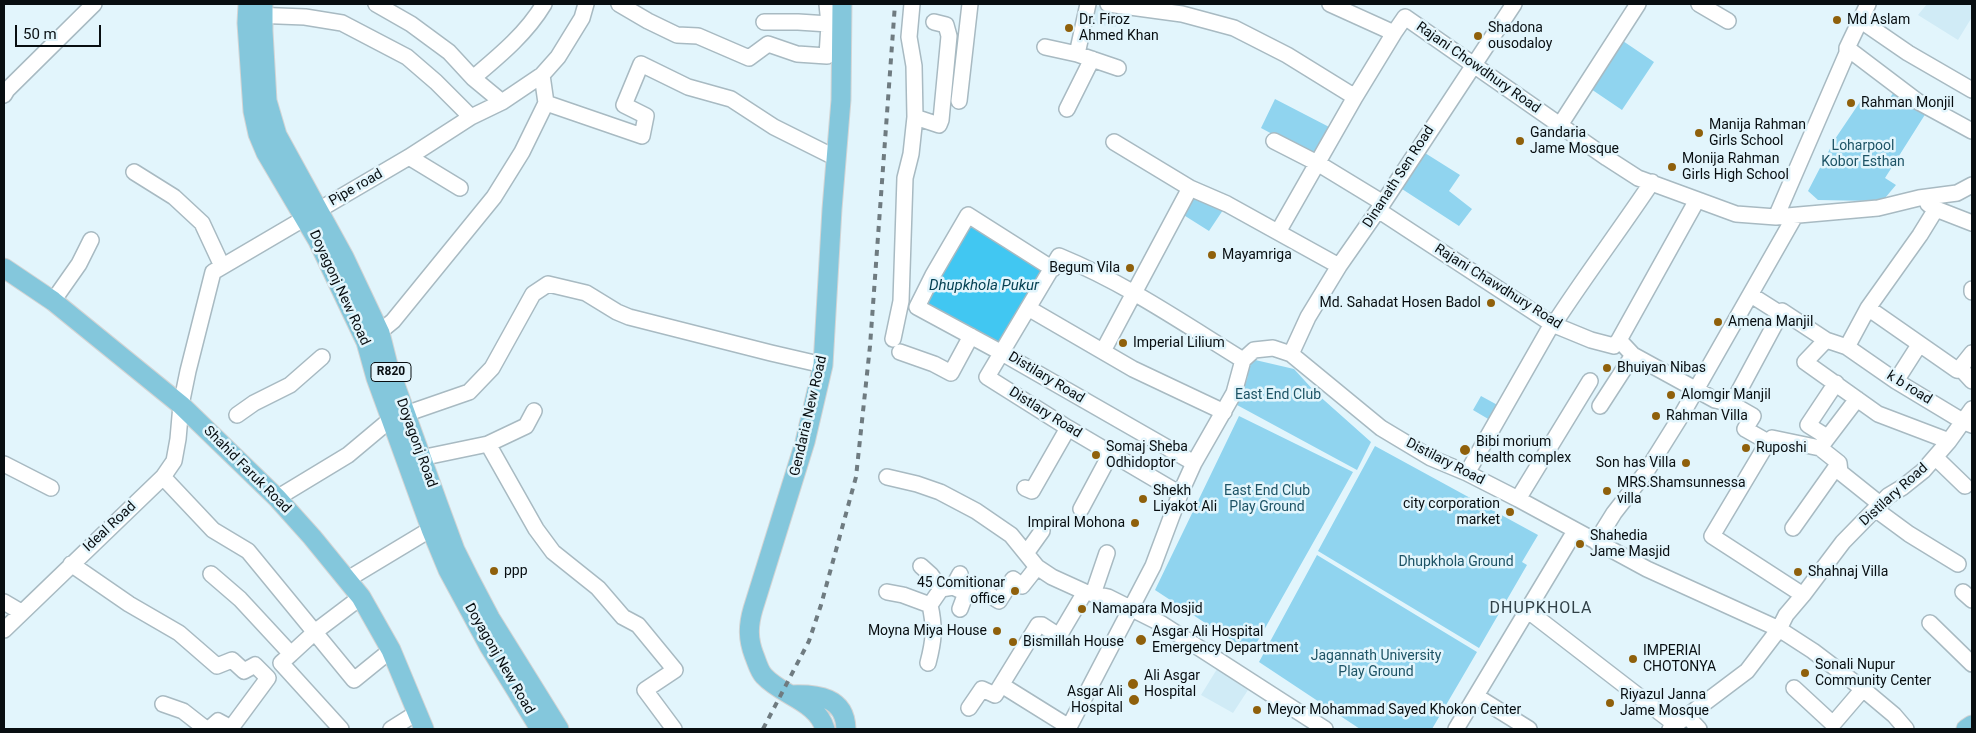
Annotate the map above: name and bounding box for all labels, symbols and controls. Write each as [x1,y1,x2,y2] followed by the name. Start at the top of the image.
[1079,12,1159,44] place label: Dr. Firoz Ahmed Khan
[1847,12,1910,28] place label: Md Aslam
[1831,14,1843,26] marker: Md Aslam
[18,15,104,47] scale bar
[1413,19,1543,117] street label: Rajani Chowdhury Road
[1488,20,1552,52] place label: Shadona ousodaloy
[1063,22,1075,34] marker: Dr. Firoz Ahmed Khan
[23,25,57,43] text: 50 m
[1472,30,1484,42] marker: Shadona ousodaloy
[1861,95,1954,111] place label: Rahman Monjil
[1845,97,1857,109] marker: Rahman Monjil
[1709,117,1806,150] place label: Manija Rahman Girls School
[1360,123,1438,231] street label: Dinanath Sen Road
[1530,125,1619,158] place label: Gandaria Jame Mosque
[1693,127,1705,139] marker: Manija Rahman Girls School
[1514,135,1526,147] marker: Gandaria Jame Mosque
[1821,138,1905,170] park label: Loharpool Kobor Esthan
[1682,151,1789,184] place label: Monija Rahman Girls High School
[1666,161,1678,173] marker: Monija Rahman Girls High School
[326,166,386,210] street label: Pipe road
[305,228,373,348] street label: Doyagonj New Road
[1431,241,1565,333] street label: Rajani Chawdhury Road
[1222,247,1292,263] place label: Mayamriga
[1206,249,1218,261] marker: Mayamriga
[1049,260,1120,276] place label: Begum Vila
[1124,262,1136,274] marker: Begum Vila
[929,277,1039,295] water label: Dhupkhola Pukur
[1319,295,1481,311] place label: Md. Sahadat Hosen Badol
[1485,297,1497,309] marker: Md. Sahadat Hosen Badol
[1728,314,1813,330] place label: Amena Manjil
[1712,316,1724,328] marker: Amena Manjil
[1133,335,1225,351] place label: Imperial Lilium
[1117,337,1129,349] marker: Imperial Lilium
[1005,349,1087,407] street label: Distilary Road
[787,354,831,478] street label: Gendaria New Road
[1617,360,1706,376] place label: Bhuiyan Nibas
[371,362,411,382] road number: R820
[1601,362,1613,374] marker: Bhuiyan Nibas
[1883,368,1935,408] street label: k b road
[1006,384,1084,442] street label: Distlary Road
[1235,387,1321,403] park label: East End Club
[1681,387,1771,403] place label: Alomgir Manjil
[1665,389,1677,401] marker: Alomgir Manjil
[392,396,440,490] street label: Doyagonj Road
[1666,408,1748,424] place label: Rahman Villa
[1650,410,1662,422] marker: Rahman Villa
[200,423,294,517] street label: Shahid Faruk Road
[1476,434,1571,467] place label: Bibi morium health complex
[1403,435,1487,489] street label: Distilary Road
[1106,439,1188,472] place label: Somaj Sheba Odhidoptor
[1756,440,1807,456] place label: Ruposhi
[1740,442,1752,454] marker: Ruposhi
[1458,443,1472,457] marker: Bibi morium health complex
[1090,449,1102,461] marker: Somaj Sheba Odhidoptor
[1596,455,1676,471] place label: Son has Villa
[1680,457,1692,469] marker: Son has Villa
[1856,460,1932,530] street label: Distilary Road
[1617,475,1746,508] place label: MRS.Shamsunnessa villa
[1153,483,1217,516] place label: Shekh Liyakot Ali
[1224,483,1310,516] park label: East End Club Play Ground
[1601,485,1613,497] marker: MRS.Shamsunnessa villa
[1137,493,1149,505] marker: Shekh Liyakot Ali
[1403,496,1500,528] place label: city corporation market
[80,498,140,556] street label: Ideal Road
[1504,506,1516,518] marker: city corporation market
[1027,515,1125,531] place label: Impiral Mohona
[1129,517,1141,529] marker: Impiral Mohona
[1590,528,1670,560] place label: Shahedia Jame Masjid
[1574,538,1586,550] marker: Shahedia Jame Masjid
[1398,554,1514,570] park label: Dhupkhola Ground
[504,563,528,579] place label: ppp
[1808,564,1888,580] place label: Shahnaj Villa
[488,565,500,577] marker: ppp
[1792,566,1804,578] marker: Shahnaj Villa
[917,575,1005,608] place label: 45 Comitionar office
[1009,585,1021,597] marker: 45 Comitionar office
[1488,599,1594,619] district label: DHUPKHOLA
[460,601,538,717] street label: Doyagonj New Road
[1092,601,1203,617] place label: Namapara Mosjid
[1076,603,1088,615] marker: Namapara Mosjid
[868,623,987,639] place label: Moyna Miya House
[1152,624,1298,656] place label: Asgar Ali Hospital Emergency Department
[991,625,1003,637] marker: Moyna Miya House
[1134,633,1148,647] marker: Asgar Ali Hospital Emergency Department
[1023,634,1124,650] place label: Bismillah House
[1007,636,1019,648] marker: Bismillah House
[1643,643,1716,676] place label: IMPERIAl CHOTONYA
[1311,648,1441,680] park label: Jagannath University Play Ground
[1627,653,1639,665] marker: IMPERIAl CHOTONYA
[1815,657,1931,690] place label: Sonali Nupur Community Center
[1799,667,1811,679] marker: Sonali Nupur Community Center
[1144,668,1200,700] place label: Ali Asgar Hospital
[1126,677,1140,691] marker: Ali Asgar Hospital
[1067,684,1123,716] place label: Asgar Ali Hospital
[1620,687,1709,720] place label: Riyazul Janna Jame Mosque
[1127,693,1141,707] marker: Asgar Ali Hospital
[1604,697,1616,709] marker: Riyazul Janna Jame Mosque
[1267,702,1521,718] place label: Meyor Mohammad Sayed Khokon Center
[1251,704,1263,716] marker: Meyor Mohammad Sayed Khokon Center

